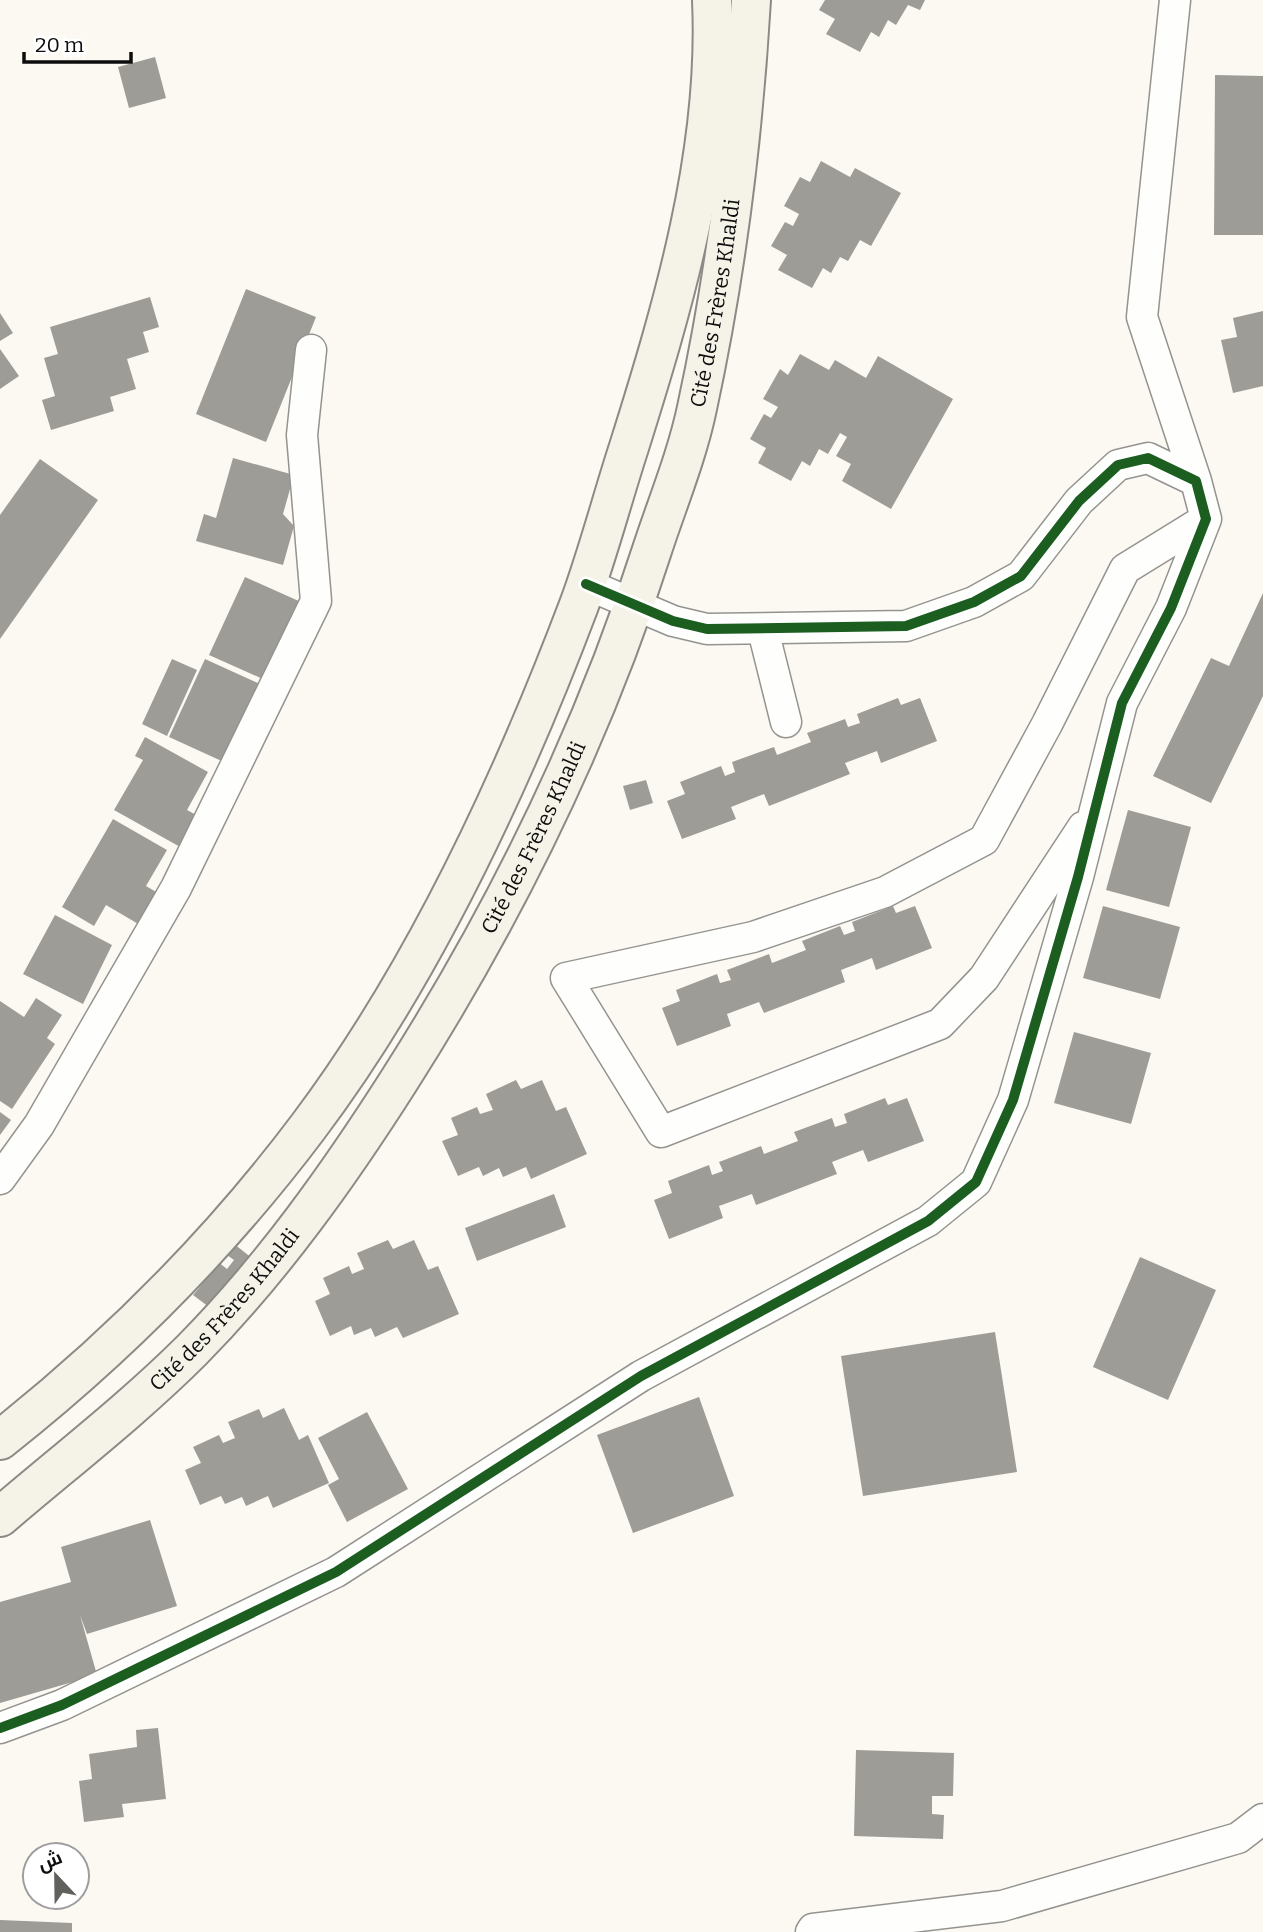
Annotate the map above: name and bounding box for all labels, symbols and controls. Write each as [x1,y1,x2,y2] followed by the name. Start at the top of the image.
[24,21,131,65] scale bar
[35,32,84,58] text: 20 m
[685,197,746,410] street label: Cité des Frères Khaldi
[475,737,592,938] street label: Cité des Frères Khaldi
[144,1223,305,1397] street label: Cité des Frères Khaldi
[21,1841,91,1911] north arrow
[34,1845,65,1876] text: ش

